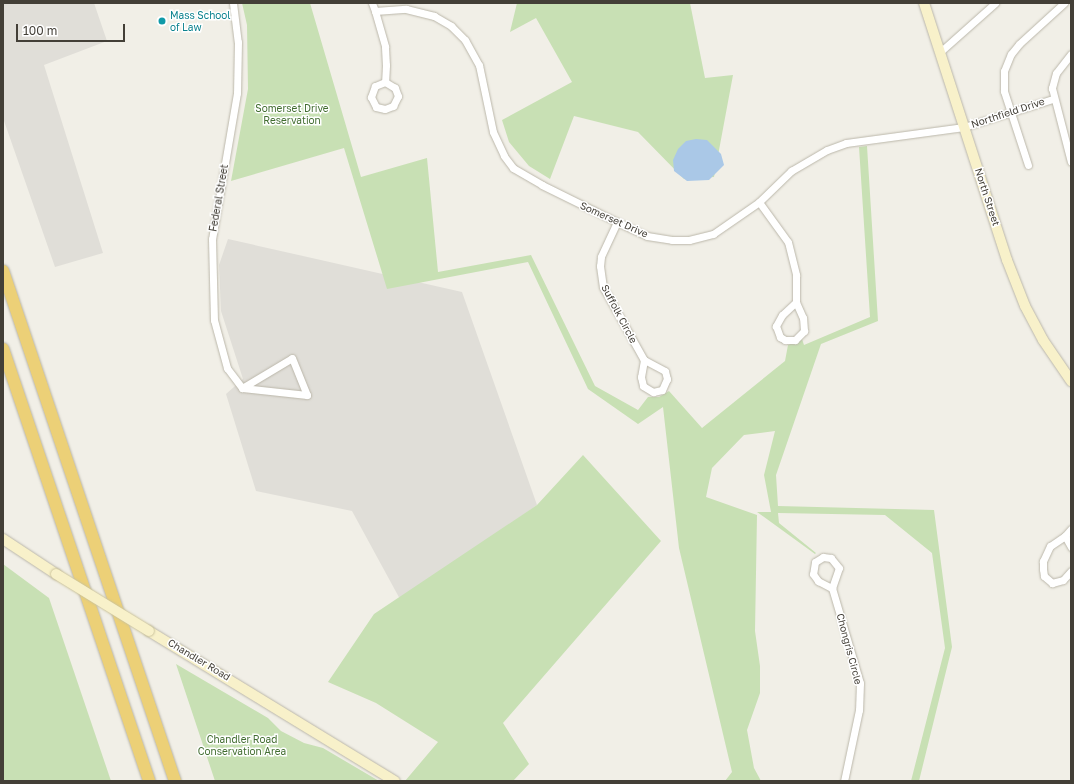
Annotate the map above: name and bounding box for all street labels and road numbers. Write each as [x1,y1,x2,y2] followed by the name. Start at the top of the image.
[970,95,1046,131] street label: Northfield Drive
[207,163,231,233] street label: Federal Street
[972,167,1002,227] street label: North Street
[578,200,650,240] street label: Somerset Drive
[599,283,639,345] street label: Suffolk Circle
[834,612,864,686] street label: Chongris Circle
[166,637,232,683] street label: Chandler Road

